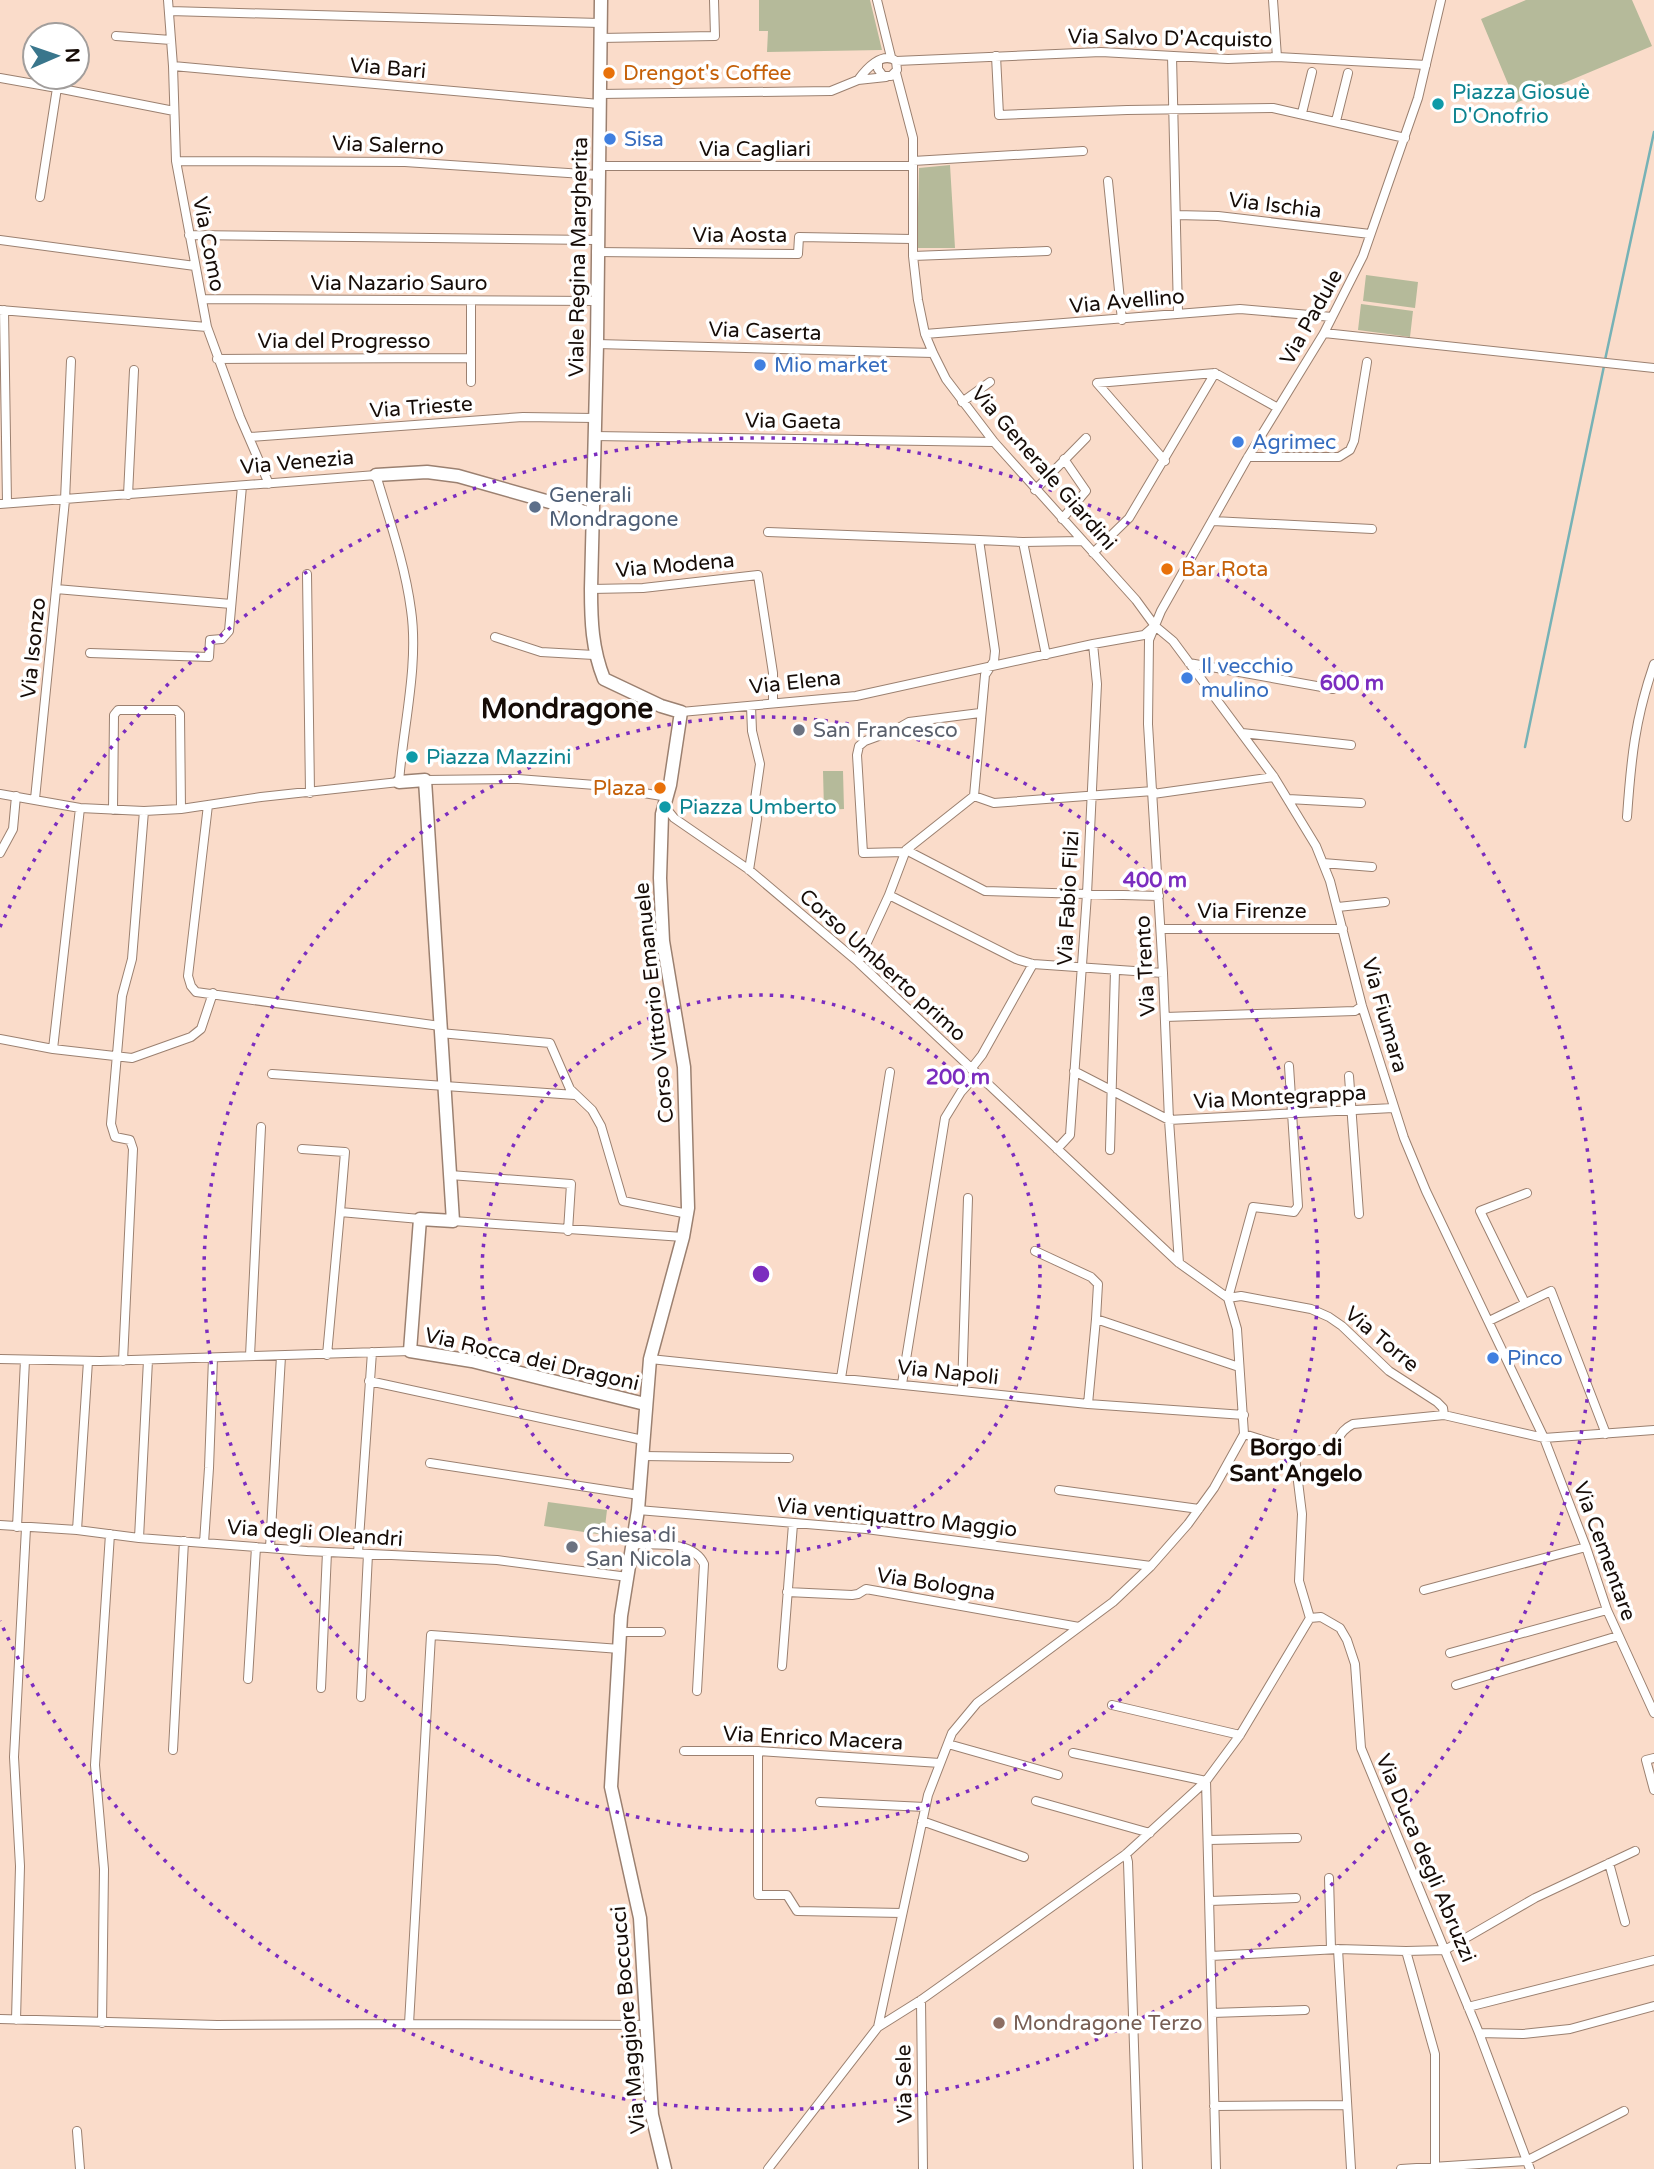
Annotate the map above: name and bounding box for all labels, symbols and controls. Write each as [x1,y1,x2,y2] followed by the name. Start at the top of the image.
[21,21,91,91] north arrow
[1067,24,1273,53] street label: Via Salvo D'Acquisto
[61,47,83,63] text: N
[349,53,427,84] street label: Via Bari
[623,61,792,86] place label: Drengot's Coffee
[601,65,617,81] marker: Drengot's Coffee
[1452,80,1590,129] place label: Piazza Giosuè D'Onofrio
[1430,96,1446,112] marker: Piazza Giosuè D'Onofrio
[624,127,664,152] place label: Sisa
[331,131,445,160] street label: Via Salerno
[602,131,618,147] marker: Sisa
[564,137,593,377] street label: Viale Regina Margherita
[699,137,811,162] street label: Via Cagliari
[1227,187,1323,224] street label: Via Ischia
[187,195,230,294] street label: Via Como
[693,223,787,248] street label: Via Aosta
[1275,265,1348,369] street label: Via Padule
[310,271,488,296] street label: Via Nazario Sauro
[1068,284,1186,319] street label: Via Avellino
[708,317,822,346] street label: Via Caserta
[258,329,430,354] street label: Via del Progresso
[774,353,888,378] place label: Mio market
[752,357,768,373] marker: Mio market
[966,381,1122,555] street label: Via Generale Giardini
[369,391,474,424] street label: Via Trieste
[745,408,841,435] street label: Via Gaeta
[1252,430,1336,455] place label: Agrimec
[1230,434,1246,450] marker: Agrimec
[239,445,355,480] street label: Via Venezia
[549,483,678,532] place label: Generali Mondragone
[527,499,543,515] marker: Generali Mondragone
[615,548,736,583] street label: Via Modena
[1181,557,1268,582] place label: Bar Rota
[1159,561,1175,577] marker: Bar Rota
[16,596,51,700] street label: Via Isonzo
[1201,654,1293,703] place label: Il vecchio mulino
[748,665,842,700] street label: Via Elena
[1179,670,1195,686] marker: Il vecchio mulino
[1320,671,1384,696] text: 600 m
[481,692,653,726] district label: Mondragone
[813,718,958,743] place label: San Francesco
[791,722,807,738] marker: San Francesco
[426,745,571,770] place label: Piazza Mazzini
[404,749,420,765] marker: Piazza Mazzini
[593,776,646,801] place label: Plaza
[652,780,668,796] marker: Plaza
[679,795,837,820] place label: Piazza Umberto
[657,799,673,815] marker: Piazza Umberto
[1052,830,1085,966] street label: Via Fabio Filzi
[1123,868,1187,893] text: 400 m
[629,881,680,1125] street label: Corso Vittorio Emanuele
[794,884,971,1047] street label: Corso Umberto primo
[1197,899,1307,924] street label: Via Firenze
[1130,915,1161,1017] street label: Via Trento
[1356,955,1413,1075] street label: Via Fiumara
[926,1065,990,1090] text: 200 m
[1193,1080,1367,1115] street label: Via Montegrappa
[749,1262,773,1286] centre of rings
[1340,1301,1424,1378] street label: Via Torre
[422,1323,642,1396] street label: Via Rocca dei Dragoni
[1507,1346,1563,1371] place label: Pinco
[1485,1350,1501,1366] marker: Pinco
[896,1355,1000,1390] street label: Via Napoli
[1230,1434,1363,1488] district label: Borgo di Sant'Angelo
[1568,1478,1641,1624] street label: Via Cementare
[775,1492,1018,1543] street label: Via ventiquattro Maggio
[226,1515,404,1552] street label: Via degli Oleandri
[586,1523,692,1572] place label: Chiesa di San Nicola
[564,1539,580,1555] marker: Chiesa di San Nicola
[875,1563,997,1606] street label: Via Bologna
[722,1721,904,1756] street label: Via Enrico Macera
[1370,1750,1481,1966] street label: Via Duca degli Abruzzi
[606,1905,651,2135] street label: Via Maggiore Boccucci
[1013,2011,1202,2036] place label: Mondragone Terzo
[991,2015,1007,2031] marker: Mondragone Terzo
[891,2044,918,2124] street label: Via Sele

